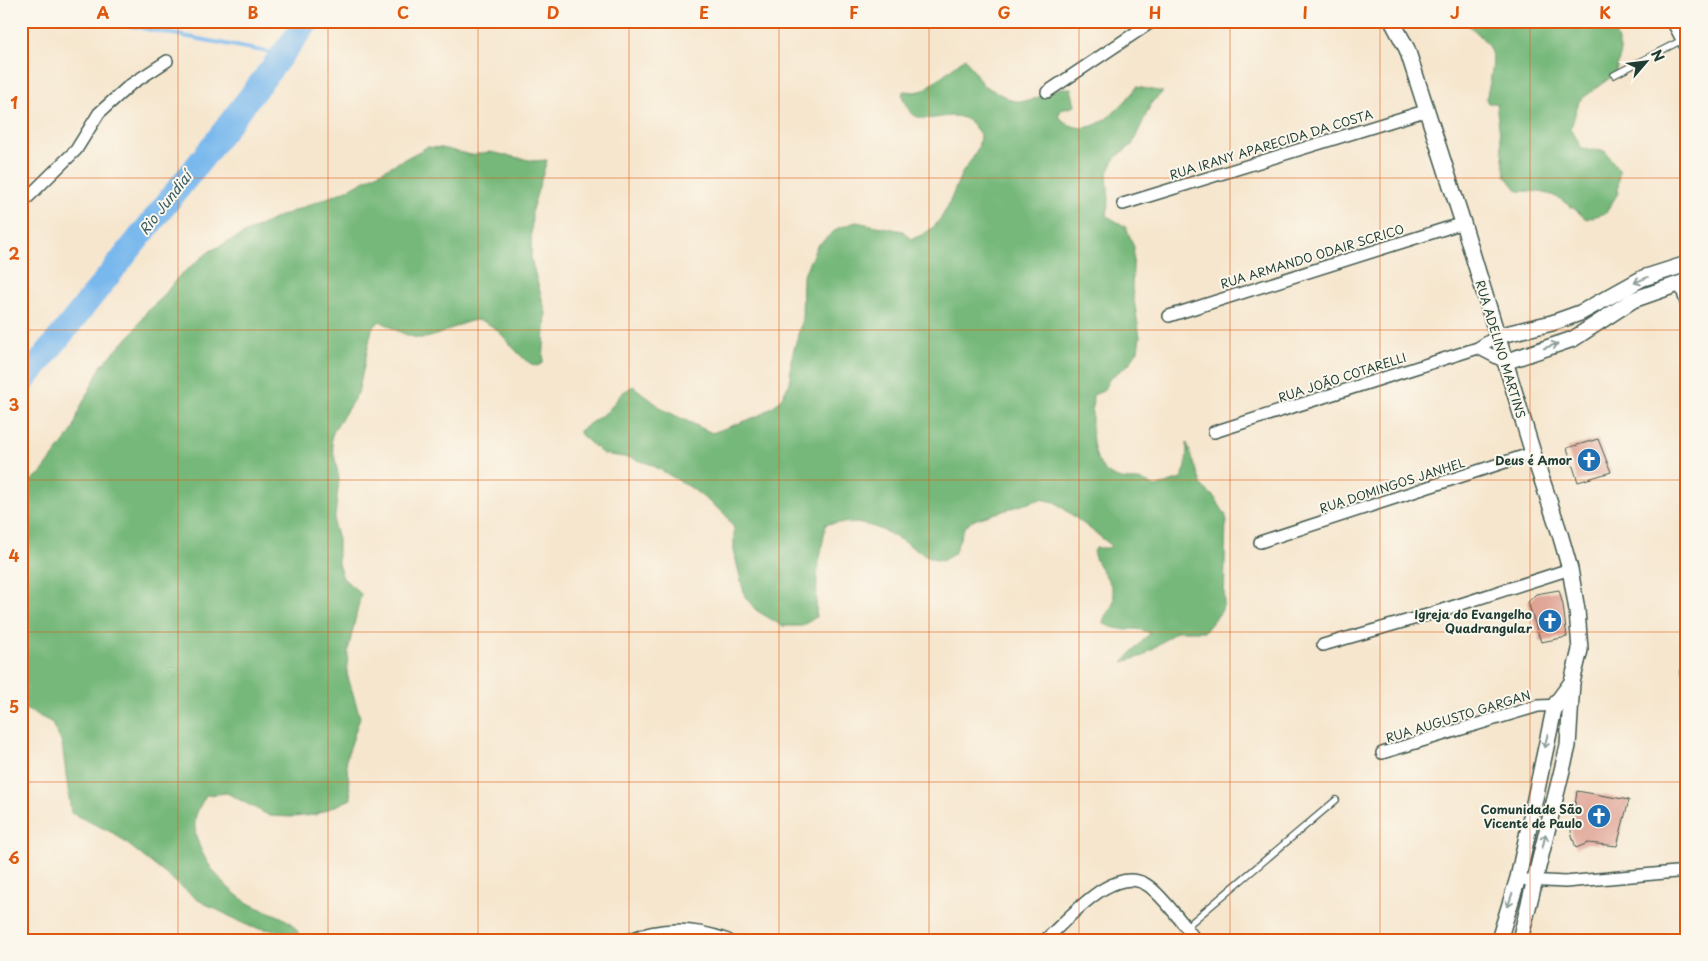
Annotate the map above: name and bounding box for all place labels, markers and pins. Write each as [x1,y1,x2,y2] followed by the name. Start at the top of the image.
[1576,447,1602,473] church icon: Deus é Amor
[1495,451,1573,469] place label: Deus é Amor
[1414,605,1533,637] place label: Igreja do Evangelho Quadrangular
[1537,608,1563,634] church icon: Igreja do Evangelho Quadrangular
[1481,800,1582,832] place label: Comunidade São Vicente de Paulo
[1586,803,1612,829] church icon: Comunidade São Vicente de Paulo

